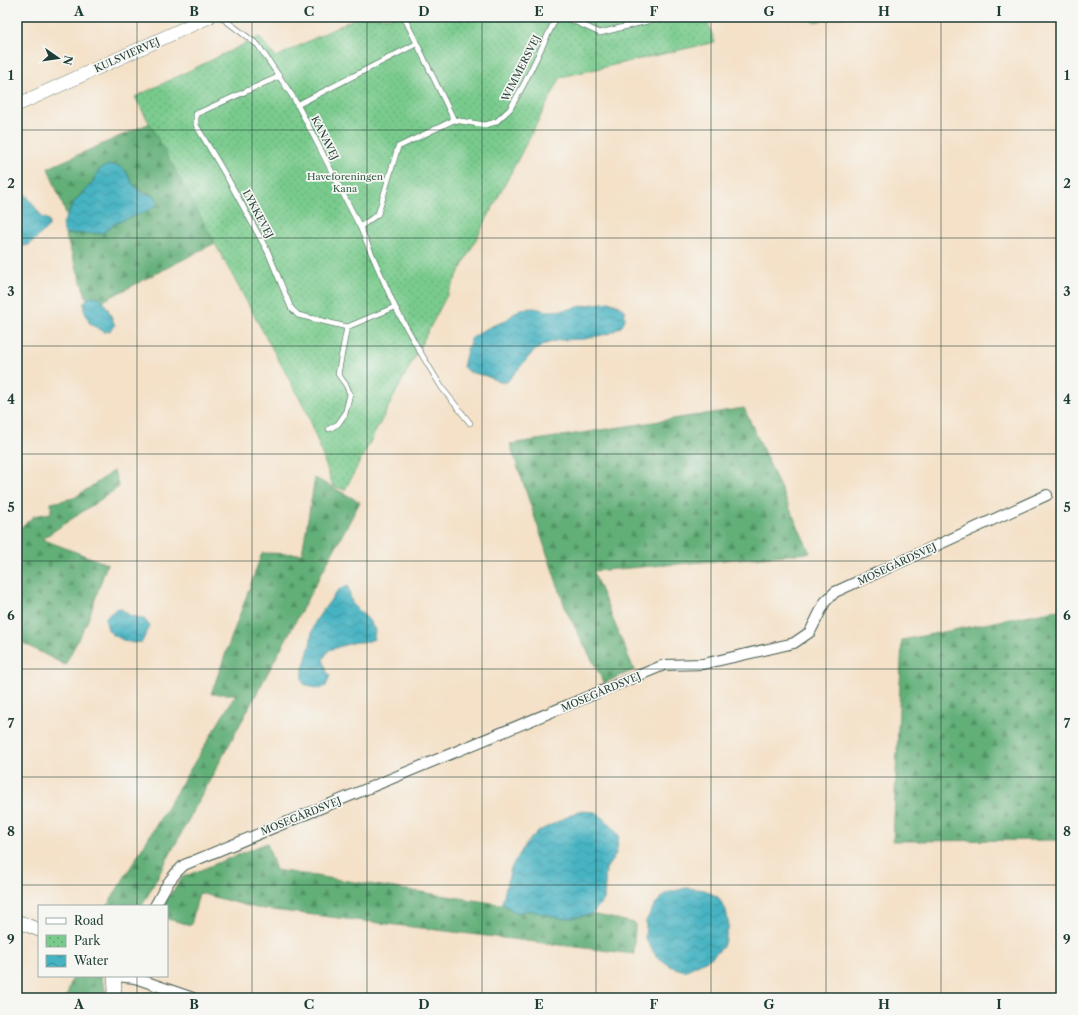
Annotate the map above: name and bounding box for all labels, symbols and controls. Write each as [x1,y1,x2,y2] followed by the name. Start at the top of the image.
[73,3,85,19] text: A
[189,3,199,19] text: B
[304,3,314,19] text: C
[418,3,430,19] text: D
[534,3,544,19] text: E
[650,3,659,19] text: F
[763,3,775,19] text: G
[878,3,890,19] text: H
[996,3,1002,19] text: I
[498,32,543,104] street label: WIMMERSVEJ
[92,35,162,75] street label: KULSVIERVEJ
[38,38,78,78] north arrow
[60,54,76,67] text: N
[8,67,14,83] text: 1
[1064,67,1070,83] text: 1
[308,114,342,163] street label: KANAVEJ
[307,170,384,195] park label: Haveforeningen Kana
[7,175,15,191] text: 2
[1063,175,1071,191] text: 2
[240,188,276,241] street label: LYKKEVEJ
[7,283,15,299] text: 3
[1063,283,1071,299] text: 3
[7,391,15,407] text: 4
[1063,391,1071,407] text: 4
[7,499,15,515] text: 5
[1063,499,1071,515] text: 5
[855,540,939,588] street label: MOSEGÅRDSVEJ
[7,607,15,623] text: 6
[1063,607,1071,623] text: 6
[559,669,643,715] street label: MOSEGÅRDSVEJ
[8,715,15,731] text: 7
[1064,715,1071,731] text: 7
[259,794,343,838] street label: MOSEGÅRDSVEJ
[7,823,15,839] text: 8
[1063,823,1071,839] text: 8
[38,905,168,977] legend
[74,913,104,928] text: Road
[7,931,15,947] text: 9
[1063,931,1071,947] text: 9
[74,933,101,948] text: Park
[73,953,108,968] text: Water
[73,996,85,1012] text: A
[189,996,199,1012] text: B
[304,996,314,1012] text: C
[418,996,430,1012] text: D
[534,996,544,1012] text: E
[650,996,659,1012] text: F
[763,996,775,1012] text: G
[878,996,890,1012] text: H
[996,996,1002,1012] text: I

